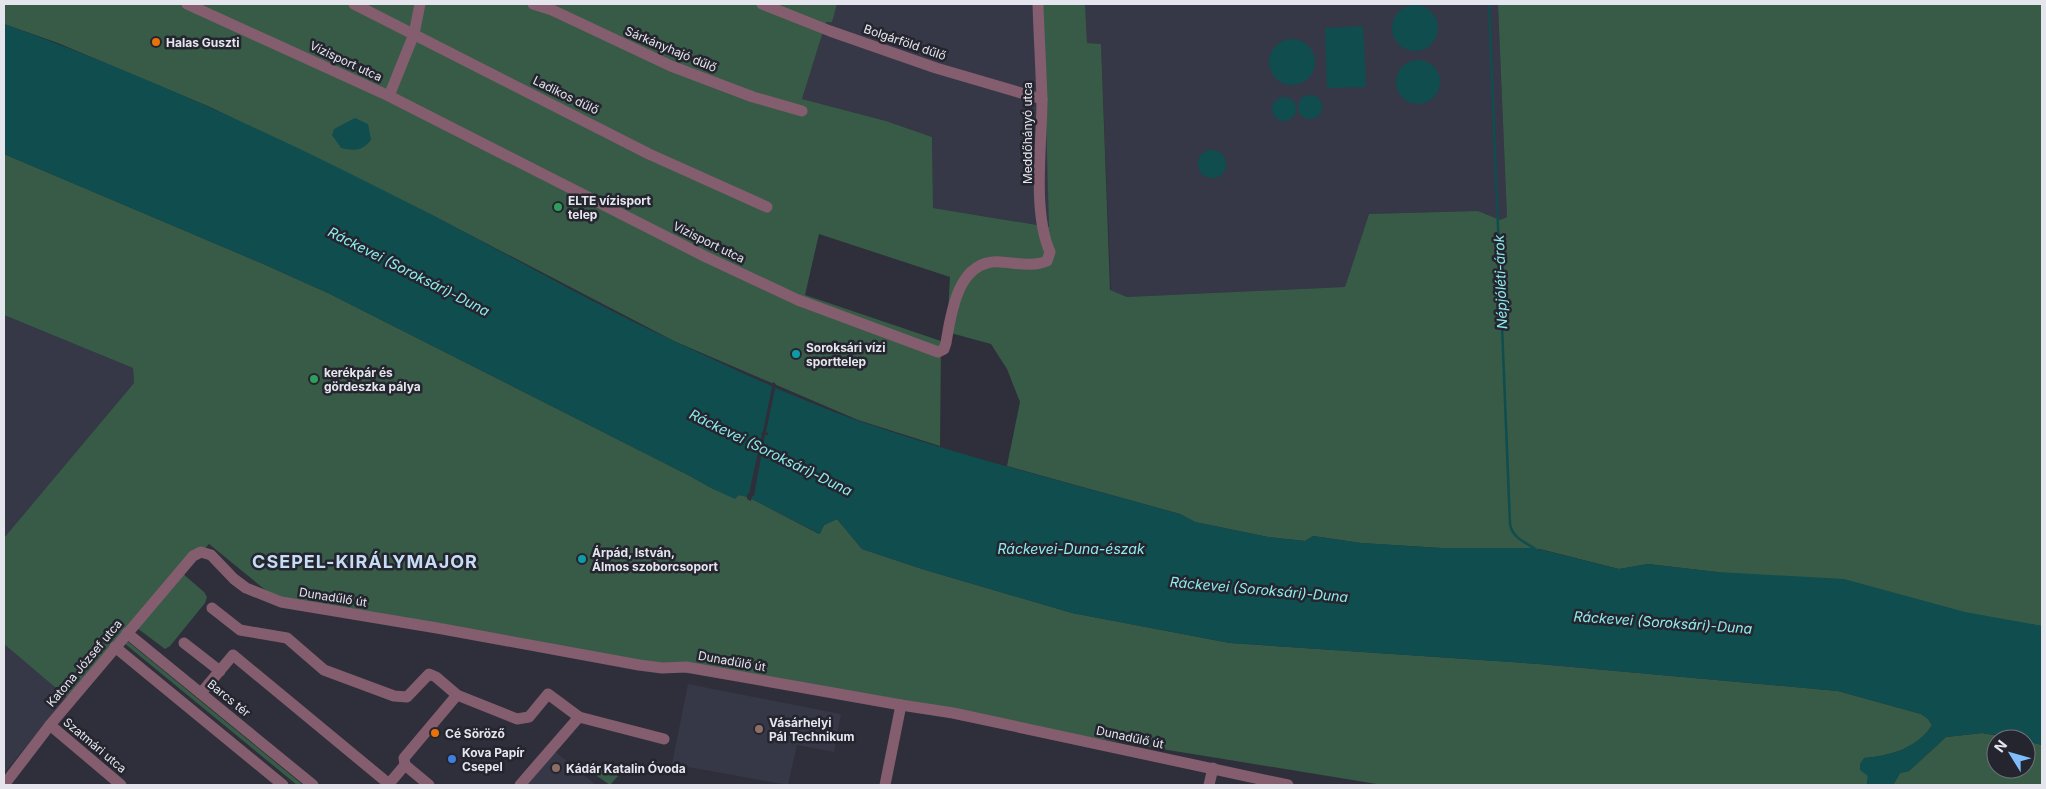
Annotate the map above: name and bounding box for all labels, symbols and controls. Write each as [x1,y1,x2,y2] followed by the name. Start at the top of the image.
[862,21,948,63] street label: Bolgárföld dűlő
[623,23,719,75] street label: Sárkányhajó dűlő
[166,35,239,50] place label: Halas Guszti
[150,36,162,48] marker: Halas Guszti
[307,38,385,84] street label: Vízisport utca
[531,73,601,117] street label: Ladikos dűlő
[1020,82,1035,184] street label: Meddőhányó utca
[568,193,651,222] place label: ELTE vízisport telep
[552,201,564,213] marker: ELTE vízisport telep
[671,218,747,266] street label: Vízisport utca
[325,223,493,319] water label: Ráckevei (Soroksári)-Duna
[1490,234,1510,330] water label: Népjóléti-árok
[806,340,885,369] place label: Soroksári vízi sporttelep
[790,348,802,360] marker: Soroksári vízi sporttelep
[324,365,421,394] place label: kerékpár és gördeszka pálya
[308,373,320,385] marker: kerékpár és gördeszka pálya
[687,405,856,499] water label: Ráckevei (Soroksári)-Duna
[997,540,1145,557] water label: Ráckevei-Duna-észak
[592,545,719,574] place label: Árpád, István, Álmos szoborcsoport
[252,551,478,572] district label: CSEPEL-KIRÁLYMAJOR
[576,553,588,565] marker: Árpád, István, Álmos szoborcsoport
[1169,573,1349,605] water label: Ráckevei (Soroksári)-Duna
[298,584,368,610] street label: Dunadűlő út
[1573,607,1753,637] water label: Ráckevei (Soroksári)-Duna
[43,616,125,710] street label: Katona József utca
[697,648,767,674] street label: Dunadűlő út
[205,676,254,720] street label: Barcs tér
[60,714,130,776] street label: Szatmári utca
[769,715,855,744] place label: Vásárhelyi Pál Technikum
[753,723,765,735] marker: Vásárhelyi Pál Technikum
[1095,723,1165,751] street label: Dunadűlő út
[445,726,505,741] place label: Cé Söröző
[429,727,441,739] marker: Cé Söröző
[1986,729,2036,779] north arrow
[1990,736,2010,755] text: N
[462,745,525,774] place label: Kova Papír Csepel
[446,753,458,765] marker: Kova Papír Csepel
[566,761,686,776] place label: Kádár Katalin Óvoda
[550,762,562,774] marker: Kádár Katalin Óvoda

